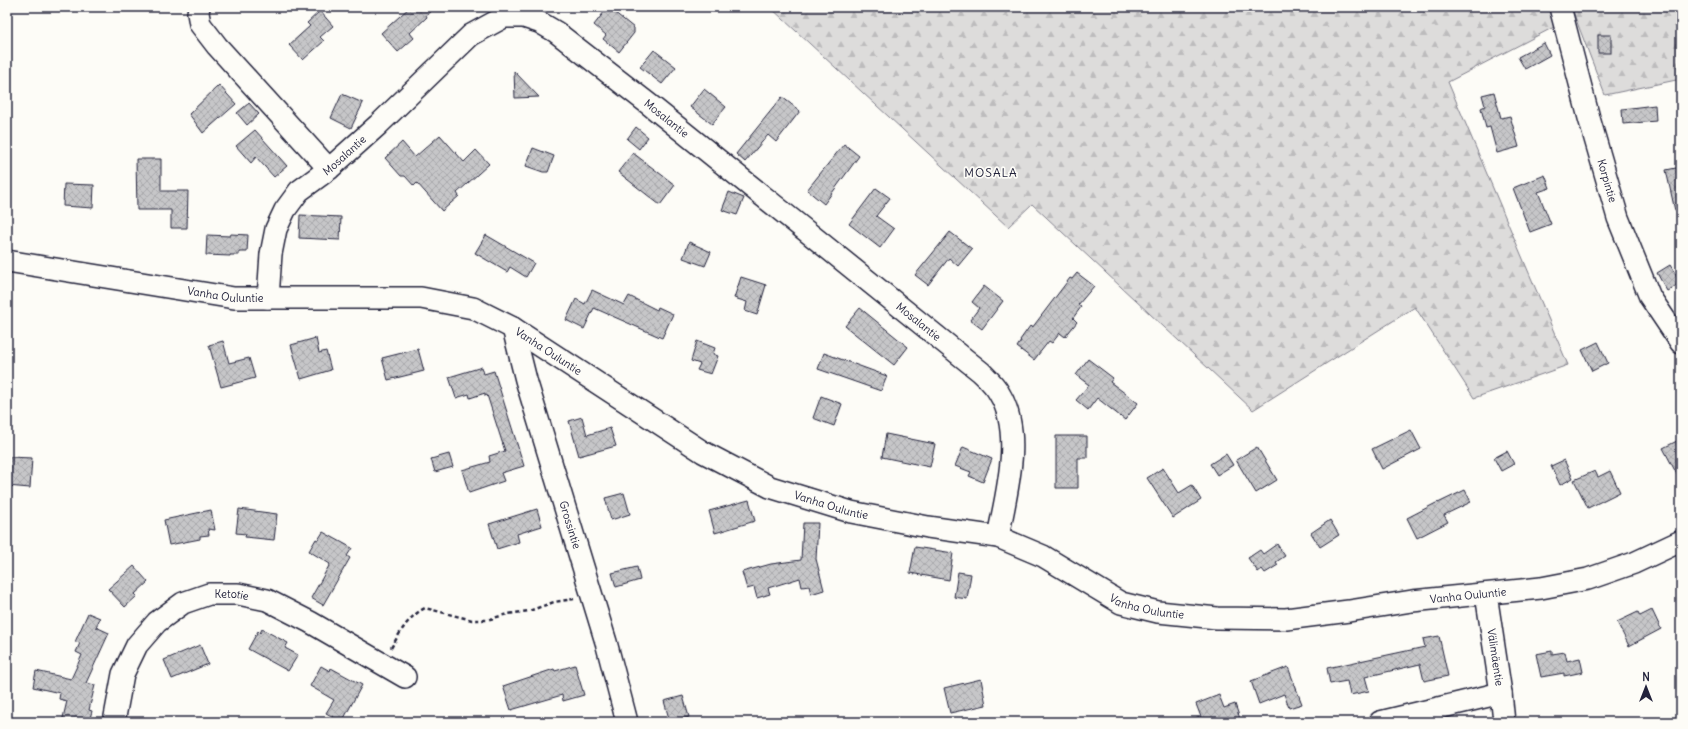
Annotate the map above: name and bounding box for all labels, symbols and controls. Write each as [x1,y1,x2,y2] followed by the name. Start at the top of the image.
[641,96,692,141] street label: Mosalantie
[320,132,369,178] street label: Mosalantie
[1594,157,1620,204] street label: Korpintie
[964,165,1018,180] district label: MOSALA
[186,283,263,305] street label: Vanha Ouluntie
[893,299,944,344] street label: Mosalantie
[513,324,584,378] street label: Vanha Ouluntie
[792,488,869,522] street label: Vanha Ouluntie
[556,499,584,551] street label: Grossintie
[1429,585,1507,606] street label: Vanha Ouluntie
[215,587,250,603] street label: Ketotie
[1107,591,1185,622] street label: Vanha Ouluntie
[1484,628,1507,687] street label: Välimäentie
[1626,667,1666,707] north arrow
[1642,670,1650,684] text: N

